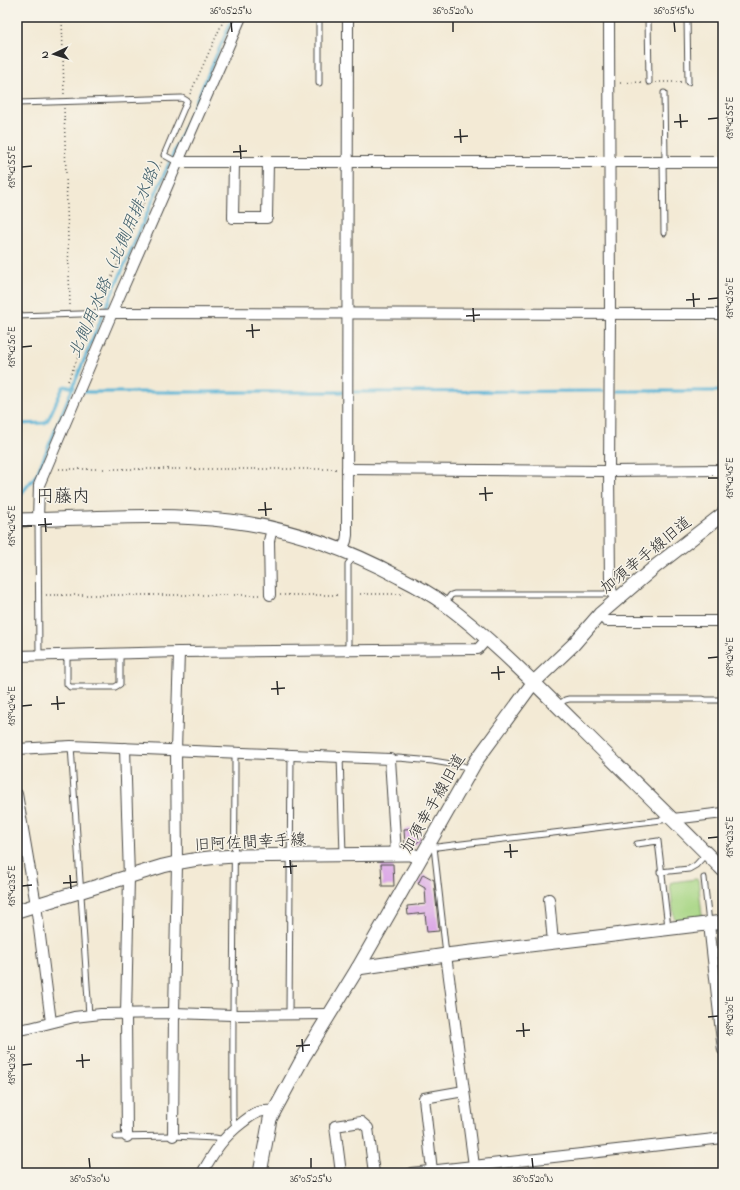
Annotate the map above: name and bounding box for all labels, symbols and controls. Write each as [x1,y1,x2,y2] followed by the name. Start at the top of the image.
[210,4,252,19] text: 36°05'25"N
[433,4,474,19] text: 36°05'20"N
[654,4,694,19] text: 36°05'15"N
[34,34,74,74] north arrow
[37,50,53,59] text: N
[723,97,738,139] text: 139°42'55"E
[5,146,20,188] text: 139°42'55"E
[63,149,172,362] water label: 北側用水路（北側用排水路）
[723,277,738,319] text: 139°42'50"E
[5,326,20,368] text: 139°42'50"E
[723,457,738,499] text: 139°42'45"E
[36,485,90,511] district label: 円藤内
[5,505,20,547] text: 139°42'45"E
[595,511,697,600] street label: 加須幸手線旧道
[723,637,738,677] text: 139°42'40"E
[5,686,20,726] text: 139°42'40"E
[395,749,472,859] street label: 加須幸手線旧道
[723,816,738,858] text: 139°42'35"E
[194,828,307,858] street label: 旧阿佐間幸手線
[5,865,20,907] text: 139°42'35"E
[723,996,738,1036] text: 139°42'30"E
[5,1045,20,1085] text: 139°42'30"E
[70,1172,110,1187] text: 36°05'30"N
[290,1172,332,1187] text: 36°05'25"N
[513,1172,554,1187] text: 36°05'20"N

